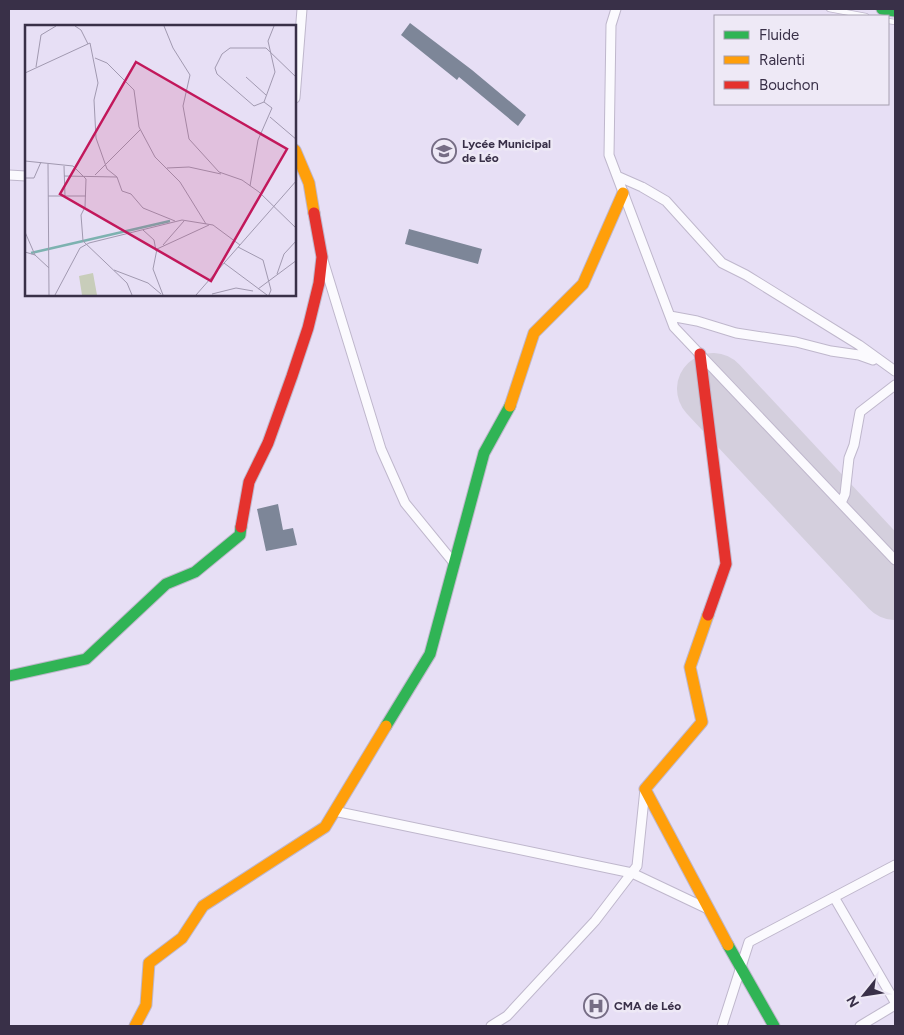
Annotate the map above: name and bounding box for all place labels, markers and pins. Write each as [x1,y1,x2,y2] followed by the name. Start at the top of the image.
[462,137,551,165] place label: Lycée Municipal de Léo
[431,138,457,164] school or university icon: Lycée Municipal de Léo
[583,993,609,1019] hospital icon: CMA de Léo
[614,999,681,1013] place label: CMA de Léo

